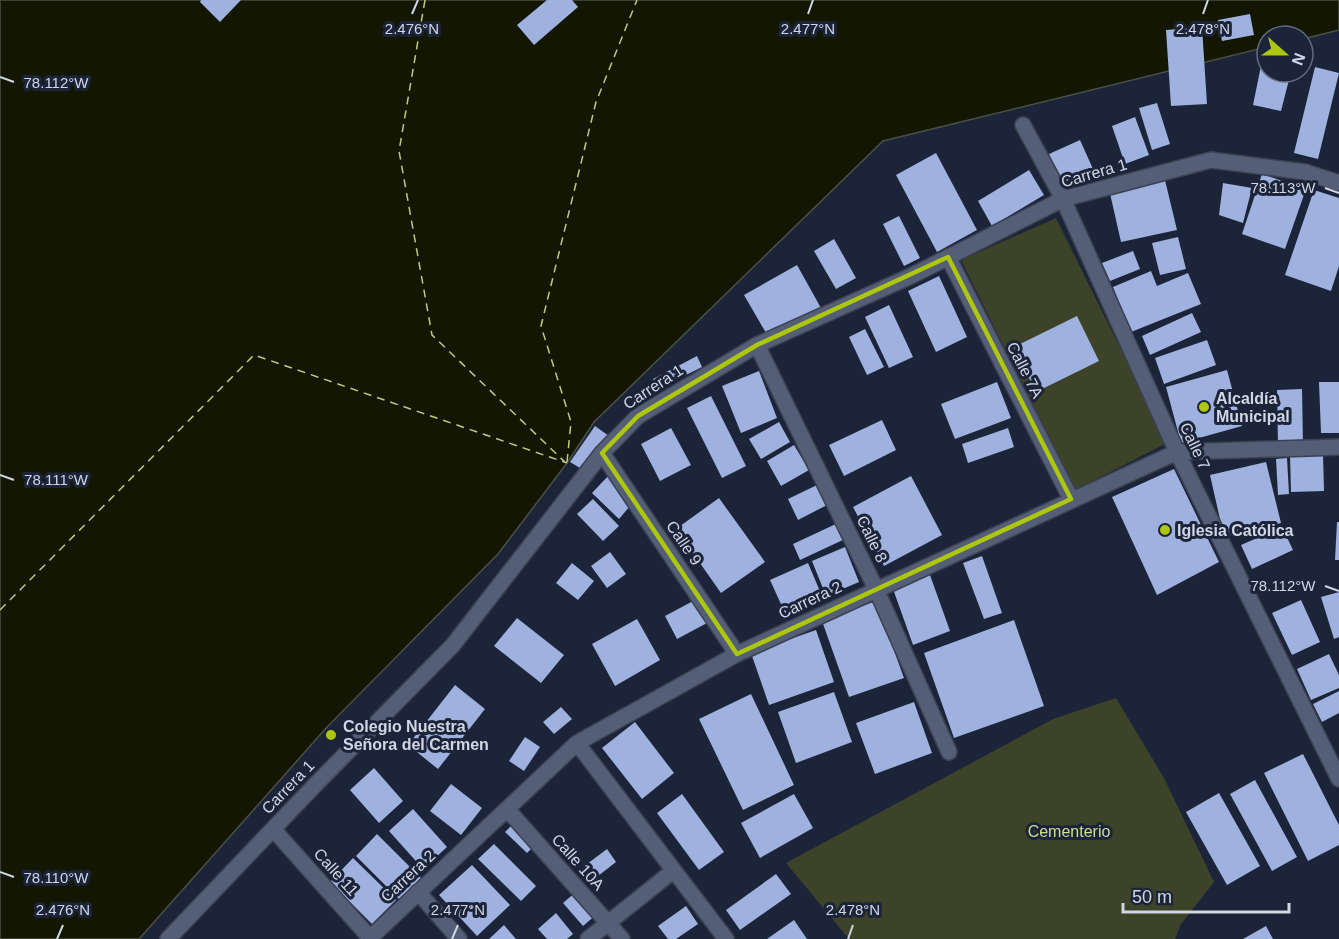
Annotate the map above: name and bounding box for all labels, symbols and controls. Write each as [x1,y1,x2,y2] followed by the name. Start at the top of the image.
[385,20,439,37] text: 2.476°N
[781,20,835,37] text: 2.477°N
[1176,20,1230,37] text: 2.478°N
[1255,24,1315,84] north arrow
[1289,51,1309,68] text: N
[24,74,89,91] text: 78.112°W
[1059,155,1129,190] street label: Carrera 1
[1251,179,1316,196] text: 78.113°W
[1004,339,1046,401] street label: Calle 7A
[620,361,686,413] street label: Carrera 1
[1216,390,1290,425] place label: Alcaldía Municipal
[1197,400,1211,414] marker: Alcaldía Municipal
[1177,420,1213,472] street label: Calle 7
[24,471,89,488] text: 78.111°W
[853,513,891,565] street label: Calle 8
[663,518,705,568] street label: Calle 9
[1177,522,1294,539] place label: Iglesia Católica
[1158,523,1172,537] marker: Iglesia Católica
[1251,577,1316,594] text: 78.112°W
[776,578,844,622] street label: Carrera 2
[343,718,489,753] place label: Colegio Nuestra Señora del Carmen
[324,728,338,742] marker: Colegio Nuestra Señora del Carmen
[258,757,318,817] street label: Carrera 1
[1028,823,1110,840] park label: Cementerio
[548,831,608,894] street label: Calle 10A
[310,845,362,899] street label: Calle 11
[377,847,439,905] street label: Carrera 2
[24,869,89,886] text: 78.110°W
[1123,876,1290,914] scale bar
[1132,887,1172,907] text: 50 m
[36,901,90,918] text: 2.476°N
[431,901,485,918] text: 2.477°N
[826,901,880,918] text: 2.478°N

